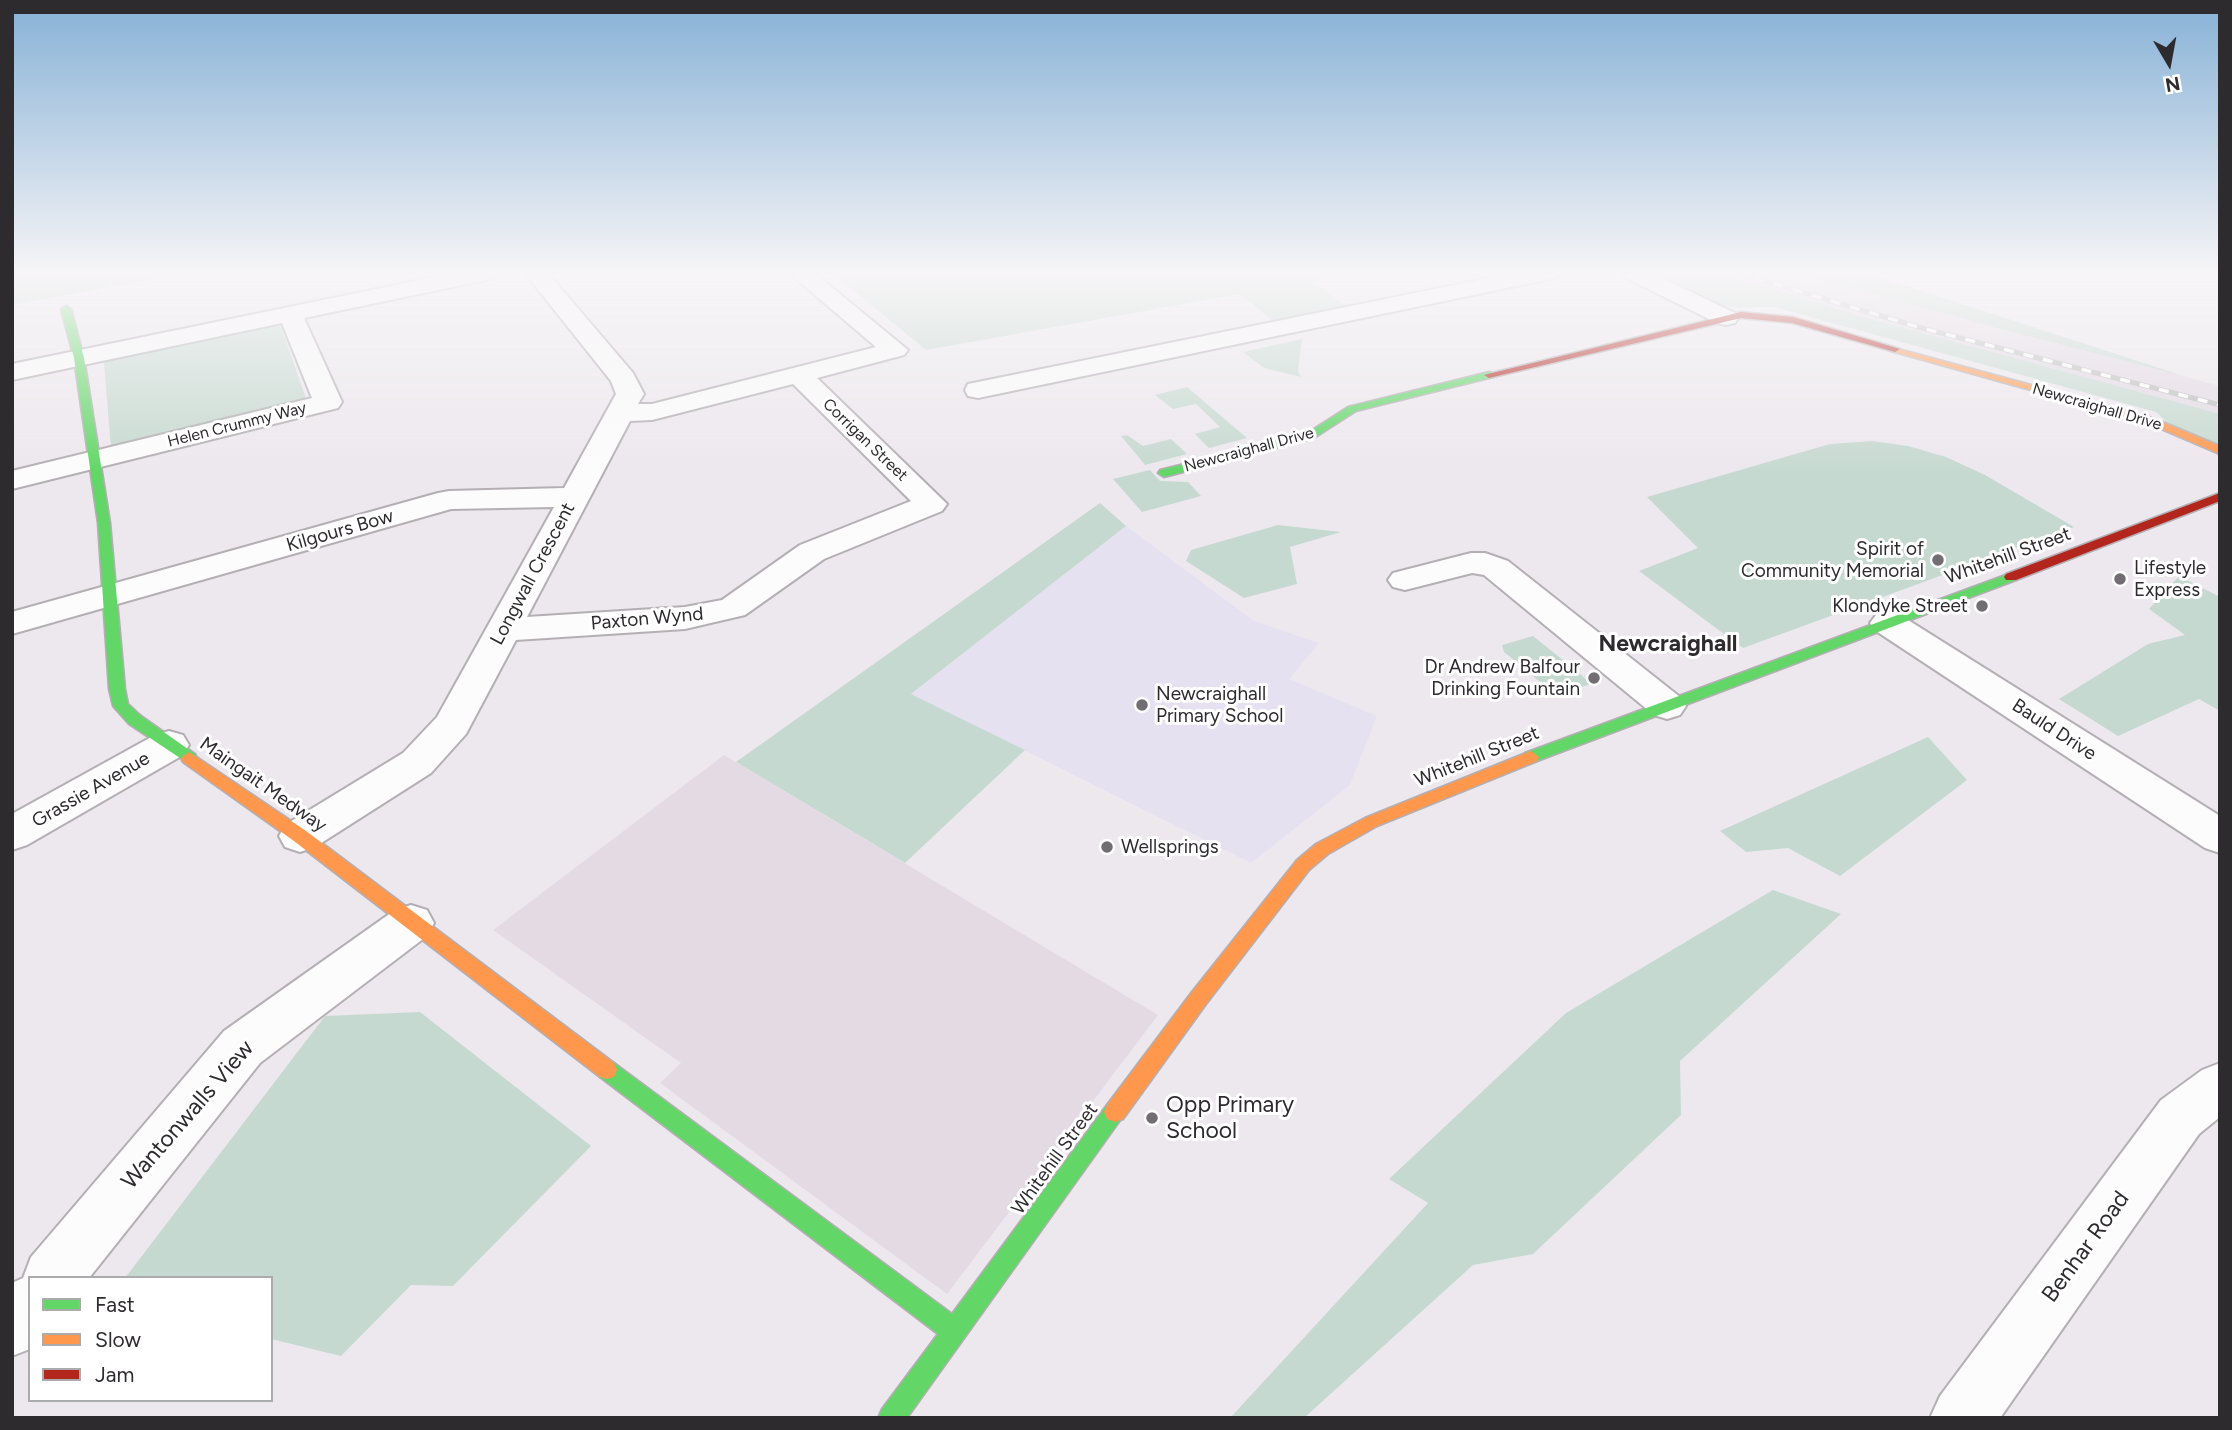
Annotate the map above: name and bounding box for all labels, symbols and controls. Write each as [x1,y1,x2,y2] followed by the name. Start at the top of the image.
[2134,28,2204,98] north arrow
[2164,72,2182,97] text: N
[2030,379,2164,435] street label: Newcraighall Drive
[819,395,911,485] street label: Corrigan Street
[166,398,308,452] street label: Helen Crummy Way
[1182,423,1316,477] street label: Newcraighall Drive
[486,499,580,649] street label: Longwall Crescent
[284,505,396,557] street label: Kilgours Bow
[1942,523,2074,589] street label: Whitehill Street
[1741,538,1924,582] place label: Spirit of Community Memorial
[1930,552,1946,568] marker: Spirit of Community Memorial
[2134,557,2206,601] place label: Lifestyle Express
[2112,571,2128,587] marker: Lifestyle Express
[1832,595,1968,617] place label: Klondyke Street
[1974,598,1990,614] marker: Klondyke Street
[590,603,704,635] street label: Paxton Wynd
[1599,630,1737,658] district label: Newcraighall
[1425,656,1580,700] place label: Dr Andrew Balfour Drinking Fountain
[1586,670,1602,686] marker: Dr Andrew Balfour Drinking Fountain
[1156,683,1283,727] place label: Newcraighall Primary School
[2008,694,2100,766] street label: Bauld Drive
[1134,697,1150,713] marker: Newcraighall Primary School
[1412,722,1542,792] street label: Whitehill Street
[195,733,331,837] street label: Maingait Medway
[28,747,154,833] street label: Grassie Avenue
[1121,836,1219,858] place label: Wellsprings
[1099,839,1115,855] marker: Wellsprings
[116,1035,260,1195] street label: Wantonwalls View
[1166,1091,1294,1145] place label: Opp Primary School
[1007,1099,1103,1219] street label: Whitehill Street
[1144,1110,1160,1126] marker: Opp Primary School
[2037,1186,2135,1308] street label: Benhar Road
[28,1276,273,1402] legend
[95,1292,135,1317] text: Fast
[95,1327,141,1352] text: Slow
[95,1362,134,1387] text: Jam

